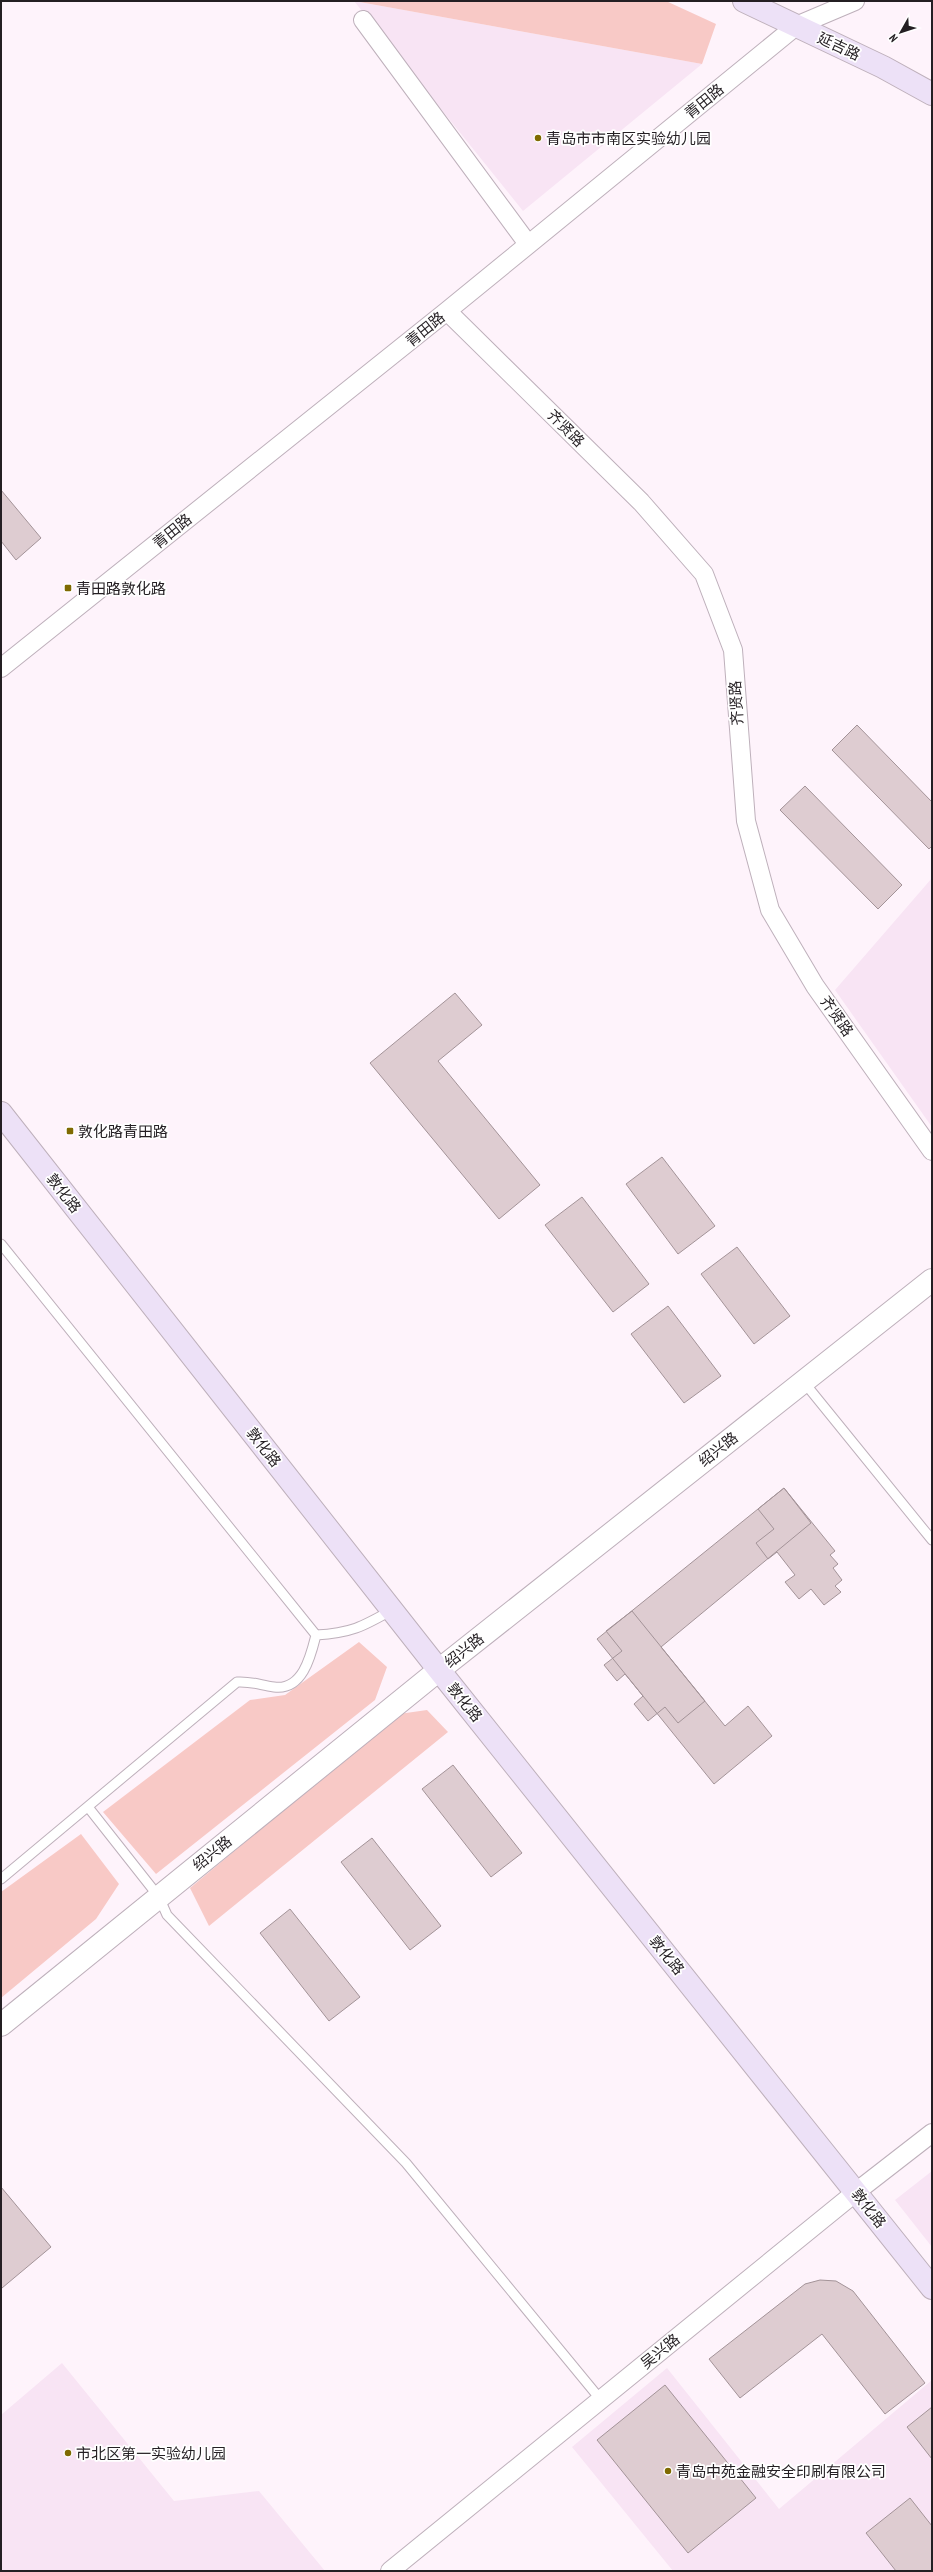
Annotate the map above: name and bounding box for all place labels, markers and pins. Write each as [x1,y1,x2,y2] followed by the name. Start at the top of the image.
[546,129,711,148] place label: 青岛市市南区实验幼儿园
[533,133,543,143] marker: 青岛市市南区实验幼儿园
[76,579,166,598] place label: 青田路敦化路
[63,583,73,593] marker: 青田路敦化路
[78,1122,168,1141] place label: 敦化路青田路
[65,1126,75,1136] marker: 敦化路青田路
[76,2444,226,2463] place label: 市北区第一实验幼儿园
[63,2448,73,2458] marker: 市北区第一实验幼儿园
[676,2462,886,2481] place label: 青岛中苑金融安全印刷有限公司
[663,2466,673,2476] marker: 青岛中苑金融安全印刷有限公司

